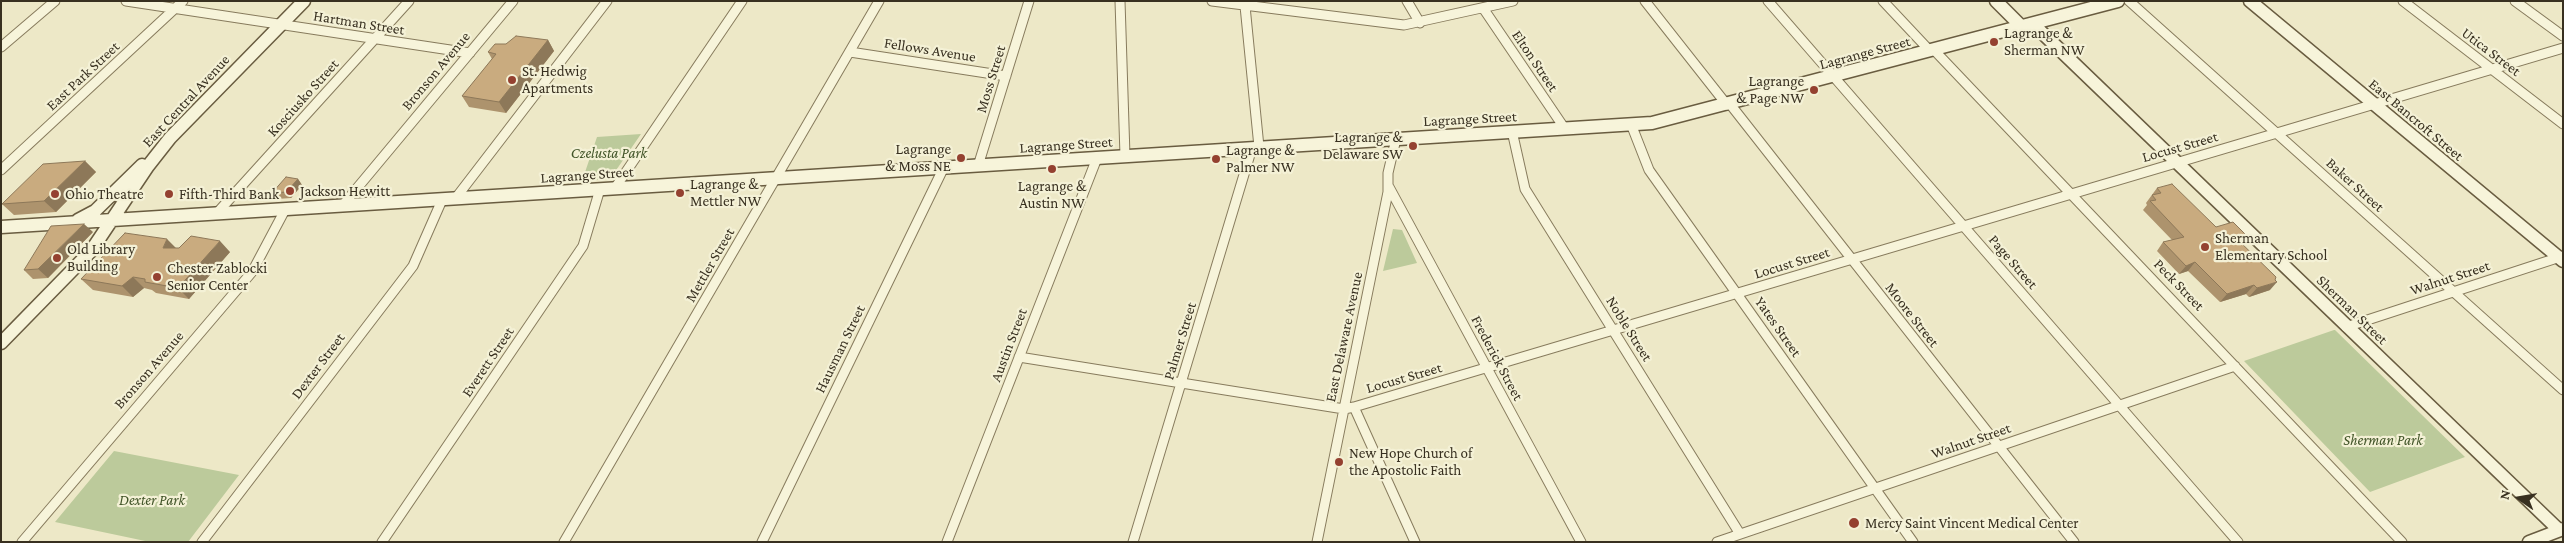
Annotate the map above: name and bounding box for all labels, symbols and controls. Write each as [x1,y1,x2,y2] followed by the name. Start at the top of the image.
[312,7,406,39] street label: Hartman Street
[2004,24,2085,59] place label: Lagrange & Sherman NW
[2458,24,2524,80] street label: Utica Street
[1508,27,1562,95] street label: Elton Street
[398,28,474,114] street label: Bronson Avenue
[1818,32,1912,74] street label: Lagrange Street
[883,34,977,66] street label: Fellows Avenue
[1988,36,2000,48] marker: Lagrange & Sherman NW
[43,38,123,114] street label: East Park Street
[972,43,1010,115] street label: Moss Street
[138,51,234,151] street label: East Central Avenue
[263,55,343,141] street label: Kosciusko Street
[522,62,593,97] place label: St. Hedwig Apartments
[1736,72,1804,107] place label: Lagrange & Page NW
[506,74,518,86] marker: St. Hedwig Apartments
[2365,75,2467,165] street label: East Bancroft Street
[1808,84,1820,96] marker: Lagrange & Page NW
[1423,108,1517,130] street label: Lagrange Street
[1323,128,1403,163] place label: Lagrange & Delaware SW
[2140,128,2220,166] street label: Locust Street
[1019,133,1113,157] street label: Lagrange Street
[885,140,951,175] place label: Lagrange & Moss NE
[1407,140,1419,152] marker: Lagrange & Delaware SW
[1226,141,1295,176] place label: Lagrange & Palmer NW
[571,144,647,162] park label: Czelusta Park
[955,152,967,164] marker: Lagrange & Moss NE
[1210,153,1222,165] marker: Lagrange & Palmer NW
[2322,154,2388,216] street label: Baker Street
[540,163,634,187] street label: Lagrange Street
[1046,163,1058,175] marker: Lagrange & Austin NW
[690,175,761,210] place label: Lagrange & Mettler NW
[1018,177,1086,212] place label: Lagrange & Austin NW
[300,182,390,200] place label: Jackson Hewitt
[65,185,144,203] place label: Ohio Theatre
[179,185,279,203] place label: Fifth-Third Bank
[284,185,296,197] marker: Jackson Hewitt
[674,187,686,199] marker: Lagrange & Mettler NW
[49,188,61,200] marker: Ohio Theatre
[163,188,175,200] marker: Fifth-Third Bank
[682,225,738,305] street label: Mettler Street
[2215,229,2327,264] place label: Sherman Elementary School
[1985,231,2041,293] street label: Page Street
[67,240,135,275] place label: Old Library Building
[2199,241,2211,253] marker: Sherman Elementary School
[1752,243,1832,283] street label: Locust Street
[51,252,63,264] marker: Old Library Building
[2150,255,2208,315] street label: Peck Street
[2408,257,2492,299] street label: Walnut Street
[167,259,267,294] place label: Chester Zablocki Senior Center
[1321,270,1367,404] street label: East Delaware Avenue
[151,271,163,283] marker: Chester Zablocki Senior Center
[2313,272,2391,348] street label: Sherman Street
[1881,279,1943,351] street label: Moore Street
[1602,293,1656,365] street label: Noble Street
[1751,293,1805,361] street label: Yates Street
[1160,300,1200,382] street label: Palmer Street
[811,302,869,396] street label: Hausman Street
[987,306,1031,384] street label: Austin Street
[1467,312,1527,404] street label: Frederick Street
[458,324,518,400] street label: Everett Street
[110,327,188,413] street label: Bronson Avenue
[287,329,349,403] street label: Dexter Street
[1364,359,1444,397] street label: Locust Street
[1929,419,2013,463] street label: Walnut Street
[2343,431,2423,449] park label: Sherman Park
[1349,444,1473,479] place label: New Hope Church of the Apostolic Faith
[1333,456,1345,468] marker: New Hope Church of the Apostolic Faith
[2494,473,2544,523] north arrow
[2496,488,2513,501] text: N
[119,491,185,509] park label: Dexter Park
[1865,514,2079,532] place label: Mercy Saint Vincent Medical Center
[1847,516,1861,530] marker: Mercy Saint Vincent Medical Center

